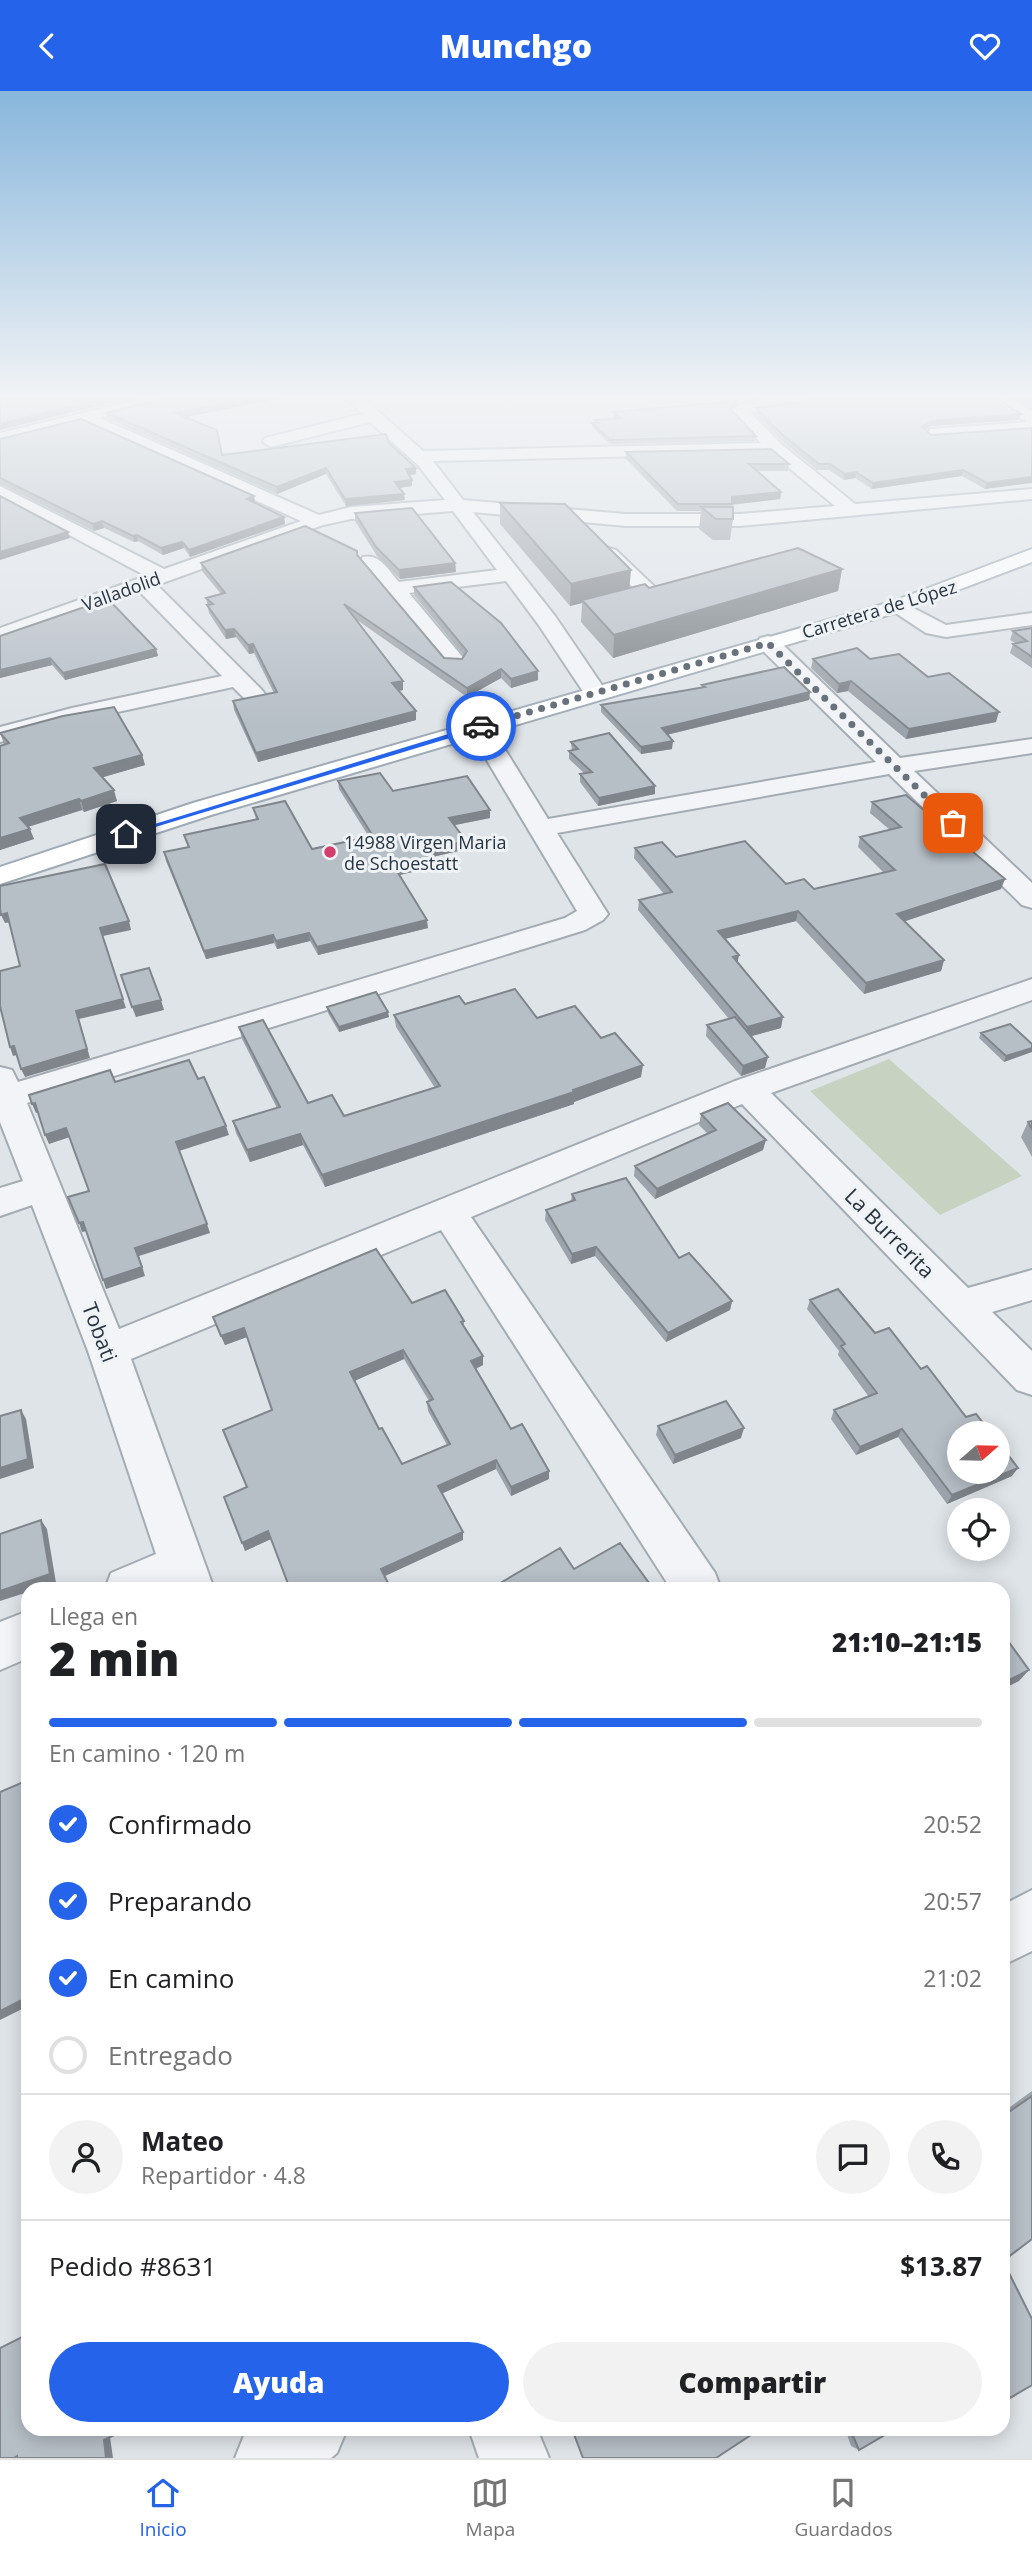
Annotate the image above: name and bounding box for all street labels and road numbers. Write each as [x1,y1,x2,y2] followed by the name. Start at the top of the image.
[78,566,164,616] street label: Valladolid
[799,574,959,644] street label: Carretera de López
[839,1182,941,1284] street label: La Burrerita
[76,1298,124,1366] street label: Tobati

